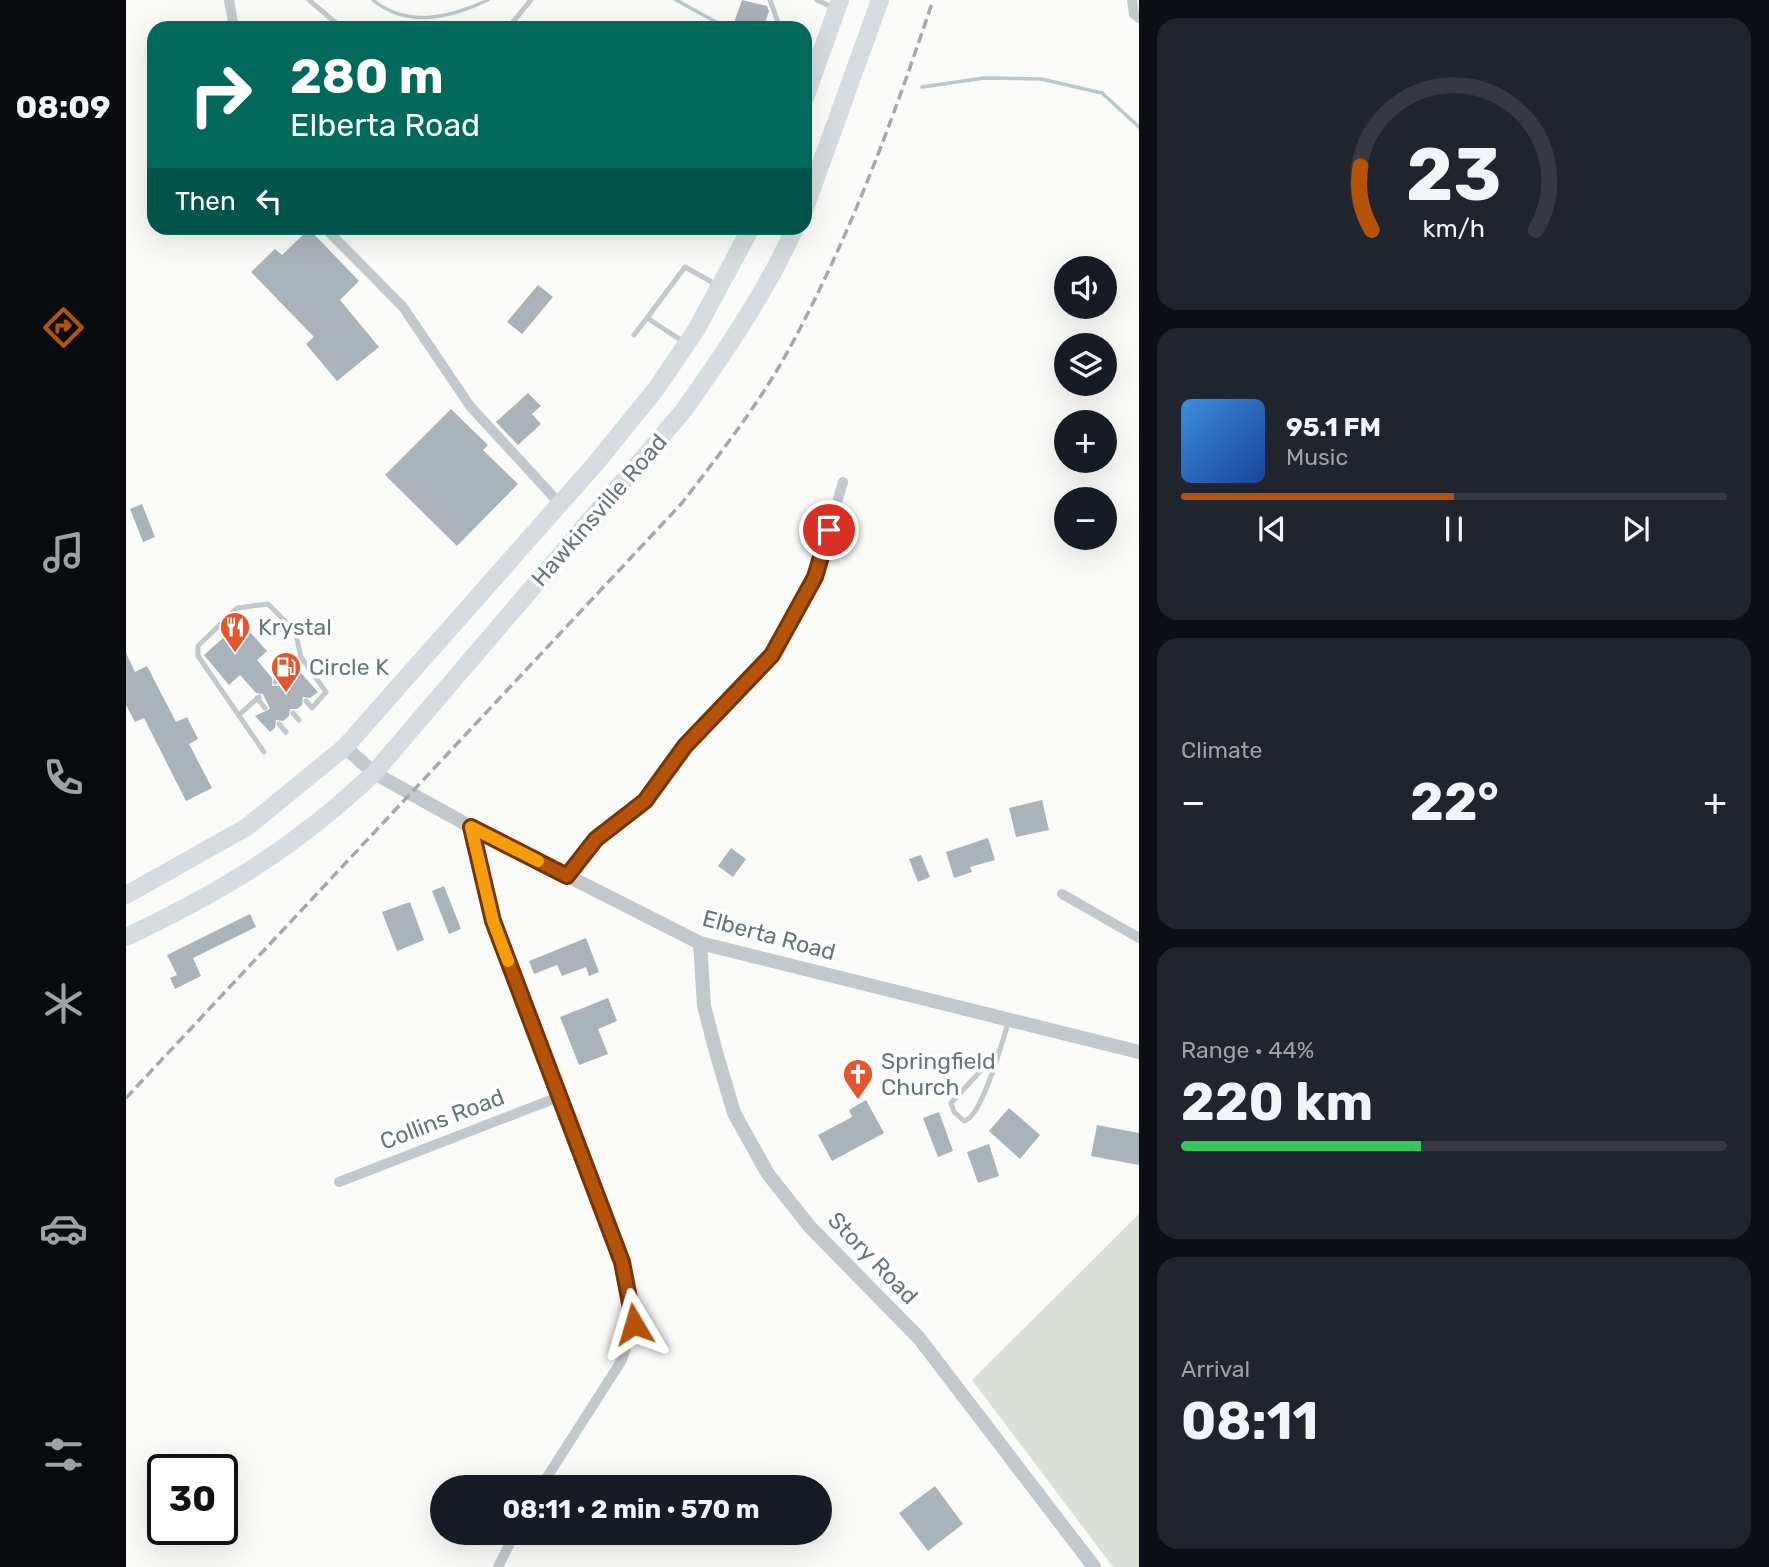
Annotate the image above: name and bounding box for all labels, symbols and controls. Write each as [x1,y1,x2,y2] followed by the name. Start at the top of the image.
[290,47,444,105] text: 280 m
[175,49,266,140] icon: right
[15,88,111,126] text: 08:09
[290,106,480,144] text: Elberta Road
[1406,132,1502,218] text: 23
[250,182,288,220] icon: left
[175,186,236,217] text: Then
[1423,214,1485,243] text: km/h
[1054,256,1117,550] map controls
[1054,256,1117,319] button: sound
[39,303,88,352] icon: directions
[1054,333,1117,396] button: layers
[1054,410,1117,473] button: +
[1286,412,1381,443] text: 95.1 FM
[525,428,673,592] street label: Hawkinsville Road
[1286,443,1348,471] text: Music
[1054,487,1117,550] button: −
[799,500,859,560] pin
[1253,510,1291,548] icon: previous
[1435,510,1473,548] icon: pause
[1617,510,1655,548] icon: next
[810,511,848,549] icon: arrive
[39,528,88,577] icon: music
[218,610,252,654] restaurant icon: Krystal
[258,613,332,641] place label: Krystal
[269,650,303,694] fuel station icon: Circle K
[309,653,389,681] place label: Circle K
[1181,736,1262,764] text: Climate
[39,753,88,802] icon: phone
[1410,771,1499,833] text: 22°
[1181,779,1206,825] text: −
[1703,779,1727,825] text: +
[699,904,839,966] street label: Elberta Road
[39,979,88,1028] icon: climate
[1181,1036,1314,1064] text: Range · 44%
[881,1047,996,1101] place label: Springfield Church
[841,1057,875,1101] church icon: Springfield Church
[1181,1071,1373,1133] text: 220 km
[376,1082,508,1156] street label: Collins Road
[39,1204,88,1253] icon: car
[822,1206,924,1310] street label: Story Road
[597,1287,671,1361] position arrow
[1181,1355,1250,1383] text: Arrival
[1181,1390,1318,1452] text: 08:11
[39,1430,88,1479] icon: filters
[147,1454,238,1545] speed limit sign: 30
[502,1494,760,1525] text: 08:11 · 2 min · 570 m

